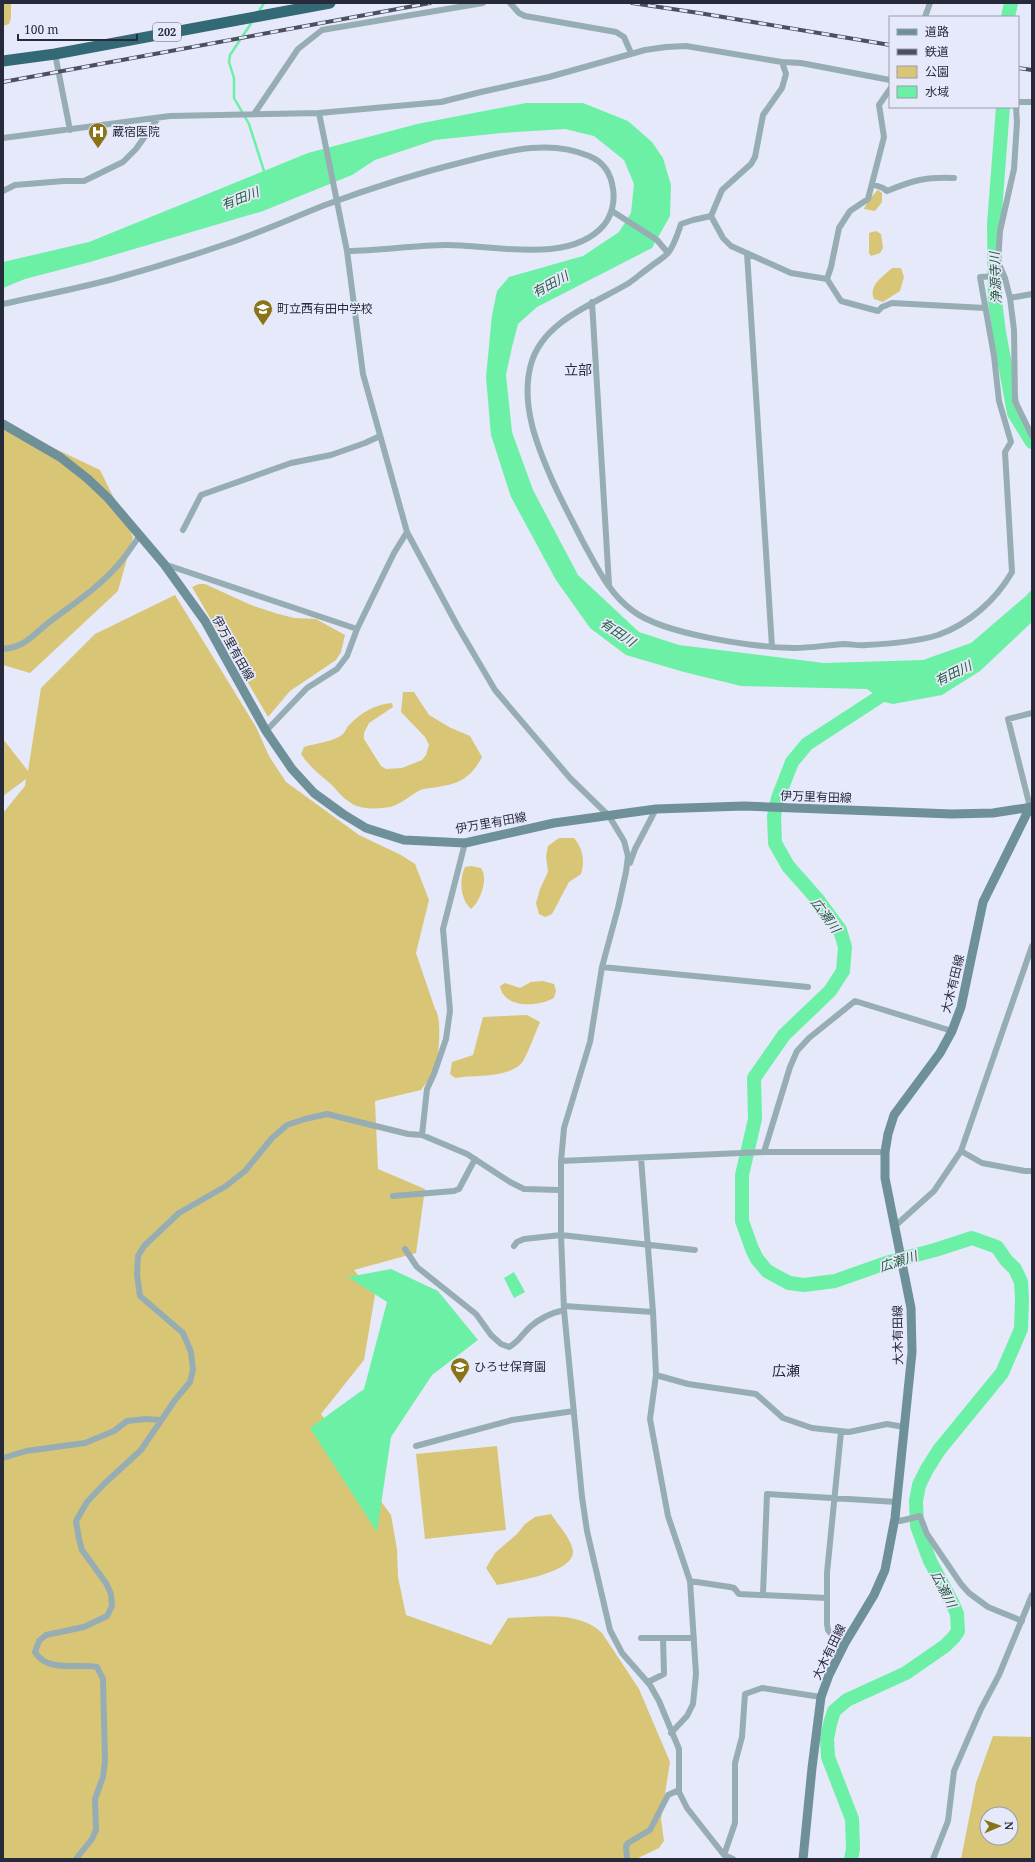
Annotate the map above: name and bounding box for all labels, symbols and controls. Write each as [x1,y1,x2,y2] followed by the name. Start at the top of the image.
[18,16,137,42] scale bar
[889,16,1019,108] legend
[24,21,59,38] text: 100 m
[153,23,181,41] road number: 202
[925,23,949,40] text: 道路
[925,43,949,60] text: 鉄道
[925,63,949,80] text: 公園
[925,83,949,100] text: 水域
[87,121,109,149] hospital icon: 蔵宿医院
[112,123,160,140] place label: 蔵宿医院
[219,182,263,213] water label: 有田川
[985,250,1005,304] water label: 浄源寺川
[529,266,573,301] water label: 有田川
[252,298,274,326] school or university icon: 町立西有田中学校
[277,300,373,317] place label: 町立西有田中学校
[564,360,592,379] district label: 立部
[209,612,258,683] street label: 伊万里有田線
[597,614,641,651] water label: 有田川
[932,655,976,690] water label: 有田川
[780,787,852,806] street label: 伊万里有田線
[454,808,528,837] street label: 伊万里有田線
[807,894,846,938] water label: 広瀬川
[937,953,968,1015] street label: 大木有田線
[877,1246,921,1276] water label: 広瀬川
[888,1305,907,1365] street label: 大木有田線
[449,1356,471,1384] school or university icon: ひろせ保育園
[474,1358,546,1375] place label: ひろせ保育園
[772,1361,800,1380] district label: 広瀬
[927,1568,962,1612] water label: 広瀬川
[808,1621,849,1682] street label: 大木有田線
[979,1806,1019,1846] north arrow
[1002,1821,1017,1831] text: N

